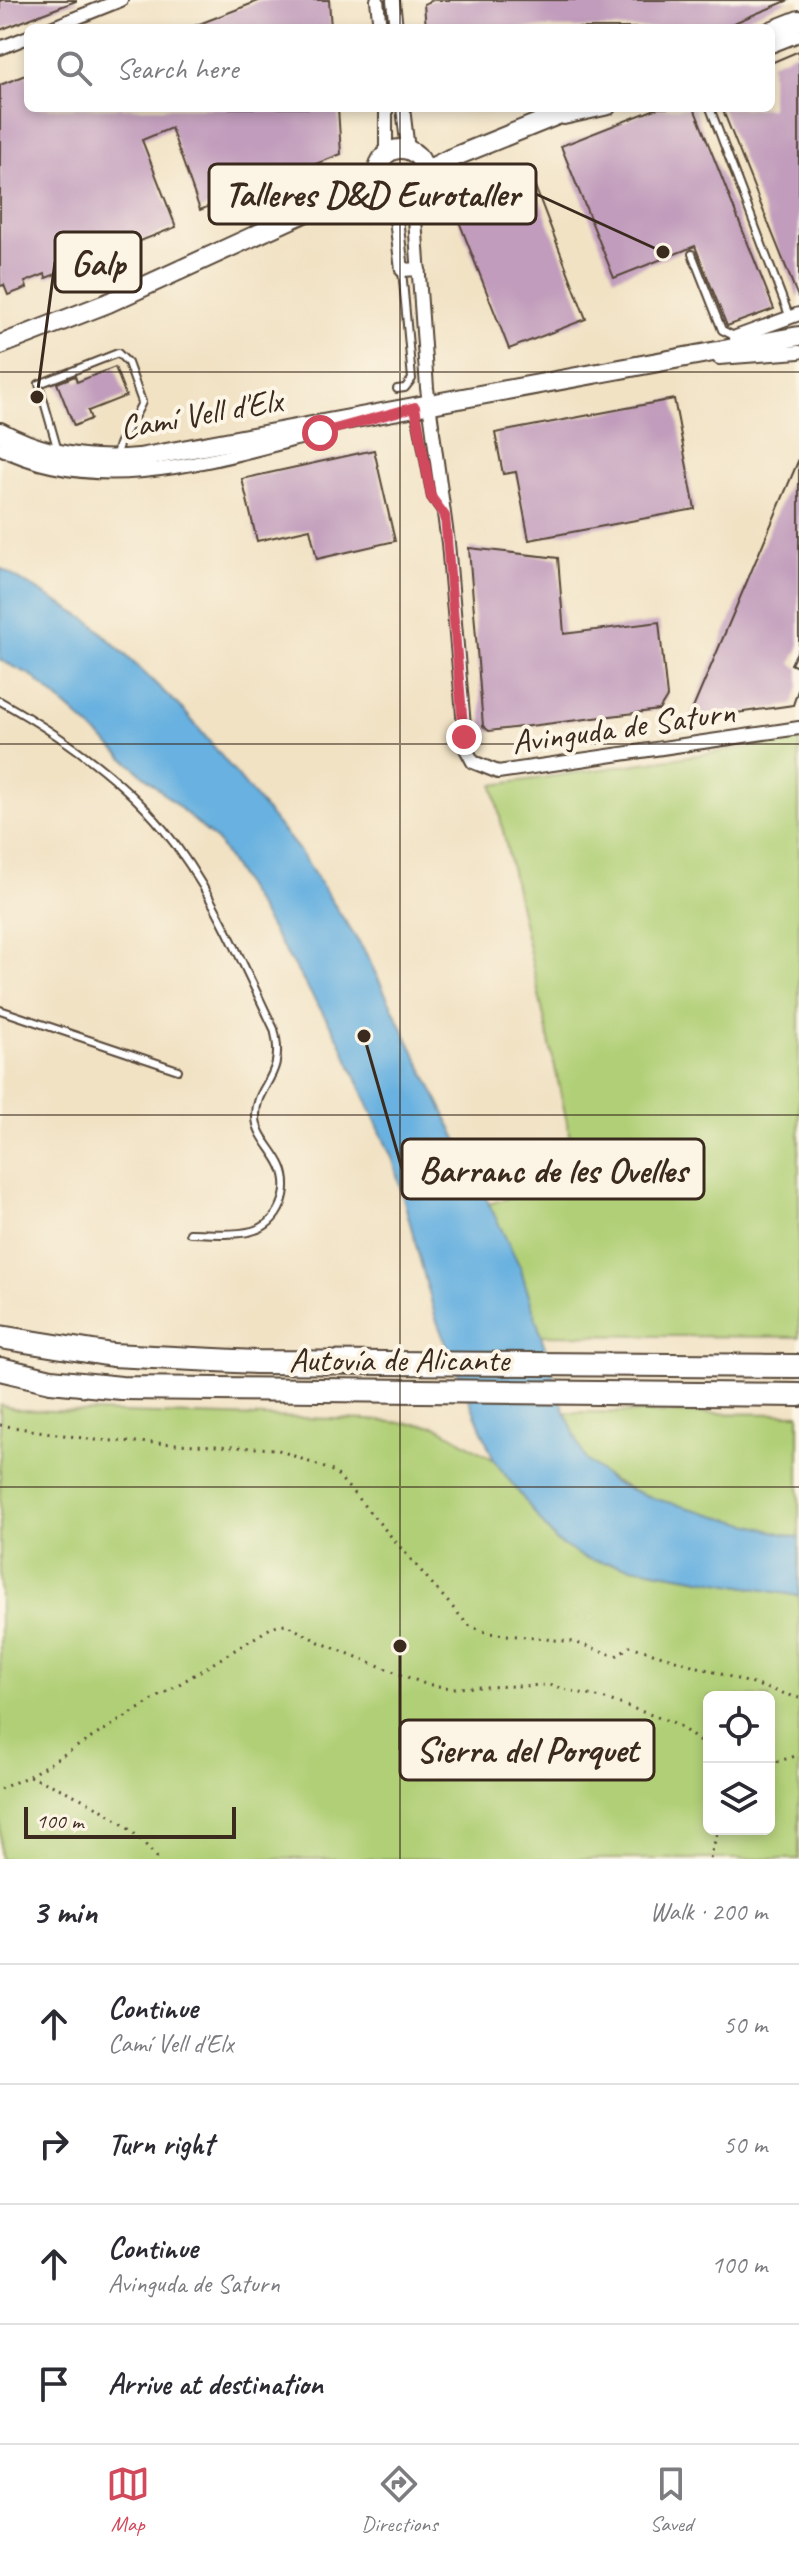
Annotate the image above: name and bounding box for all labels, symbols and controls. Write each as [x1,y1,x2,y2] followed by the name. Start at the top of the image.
[24,24,775,112] search box
[52,46,96,90] icon: search
[116,49,238,87] text: Search here
[209,164,536,224] callout: Talleres D&D Eurotaller
[224,171,524,217] text: Talleres D&D Eurotaller
[55,232,141,292] callout: Galp
[71,240,127,286] text: Galp
[117,378,288,449] street label: Camí Vell d'Elx
[302,415,338,451] route start
[509,689,738,763] street label: Avinguda de Saturn
[446,719,482,755] route end
[402,1139,704,1199] callout: Barranc de les Ovelles
[419,1147,691,1193] text: Barranc de les Ovelles
[289,1338,511,1381] street label: Autovía de Alicante
[703,1691,775,1835] map controls
[703,1691,775,1763] button: locate
[400,1720,654,1780] callout: Sierra del Porquet
[416,1727,642,1773] text: Sierra del Porquet
[703,1763,775,1835] button: layers
[24,1803,236,1839] scale bar
[36,1807,83,1835] text: 100 m
[32,1890,97,1933] text: 3 min
[650,1895,767,1928] text: Walk · 200 m
[108,1989,198,2027] text: Continue
[32,2002,76,2046] icon: ahead
[723,2008,767,2041] text: 50 m
[108,2027,233,2060] text: Camí Vell d'Elx
[32,2122,76,2166] icon: right
[108,2125,213,2163] text: Turn right
[723,2128,767,2161] text: 50 m
[108,2229,198,2267] text: Continue
[32,2242,76,2286] icon: ahead
[711,2248,767,2281] text: 100 m
[108,2267,280,2300] text: Avinguda de Saturn
[32,2362,76,2406] icon: arrive
[108,2365,323,2403] text: Arrive at destination
[106,2462,150,2538] tab: Map
[361,2462,438,2538] tab: Directions
[649,2462,693,2538] tab: Saved

